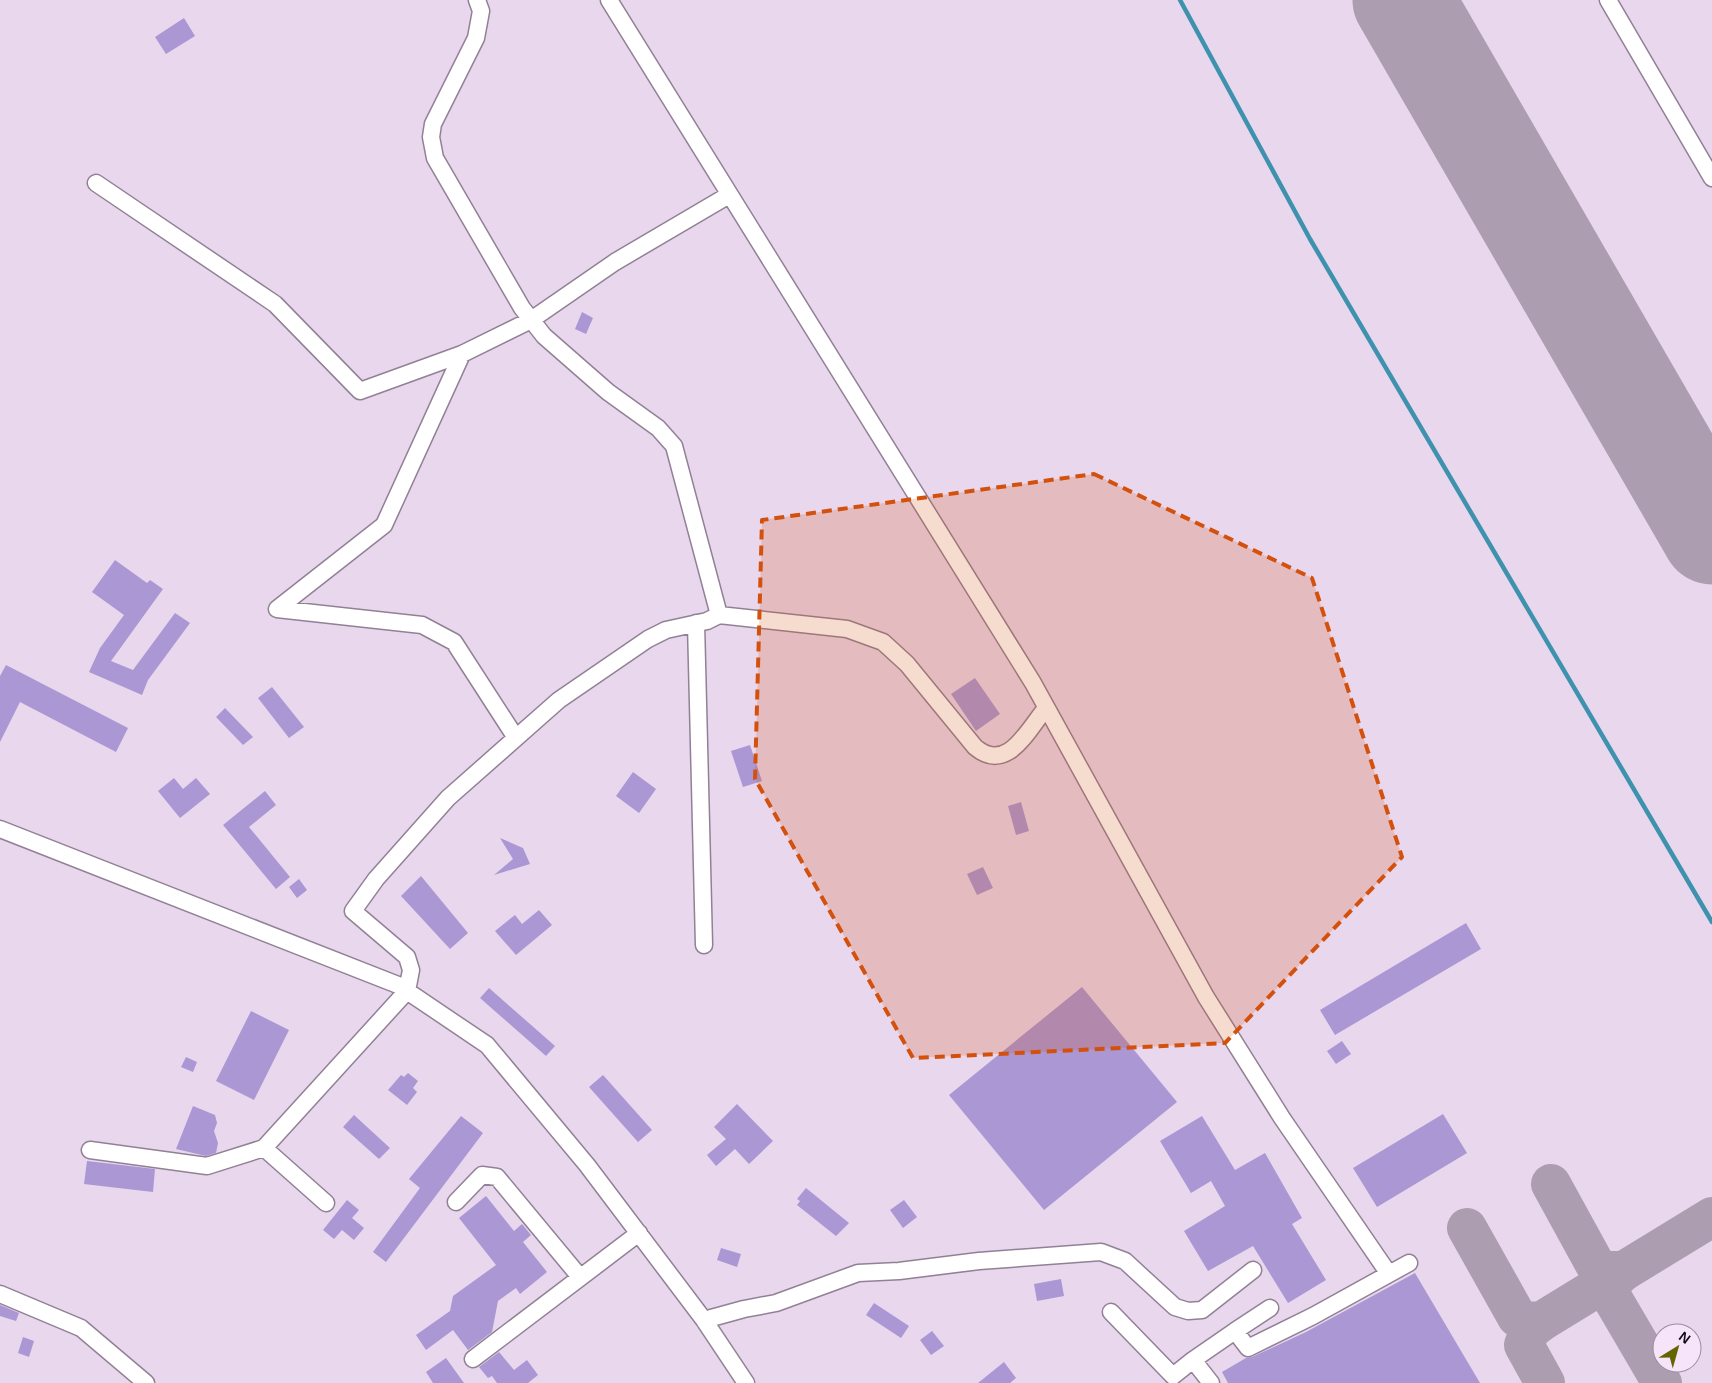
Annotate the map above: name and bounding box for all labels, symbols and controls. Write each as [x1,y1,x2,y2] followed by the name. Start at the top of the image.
[1652,1323,1702,1373] north arrow
[1676,1328,1694,1347] text: N

